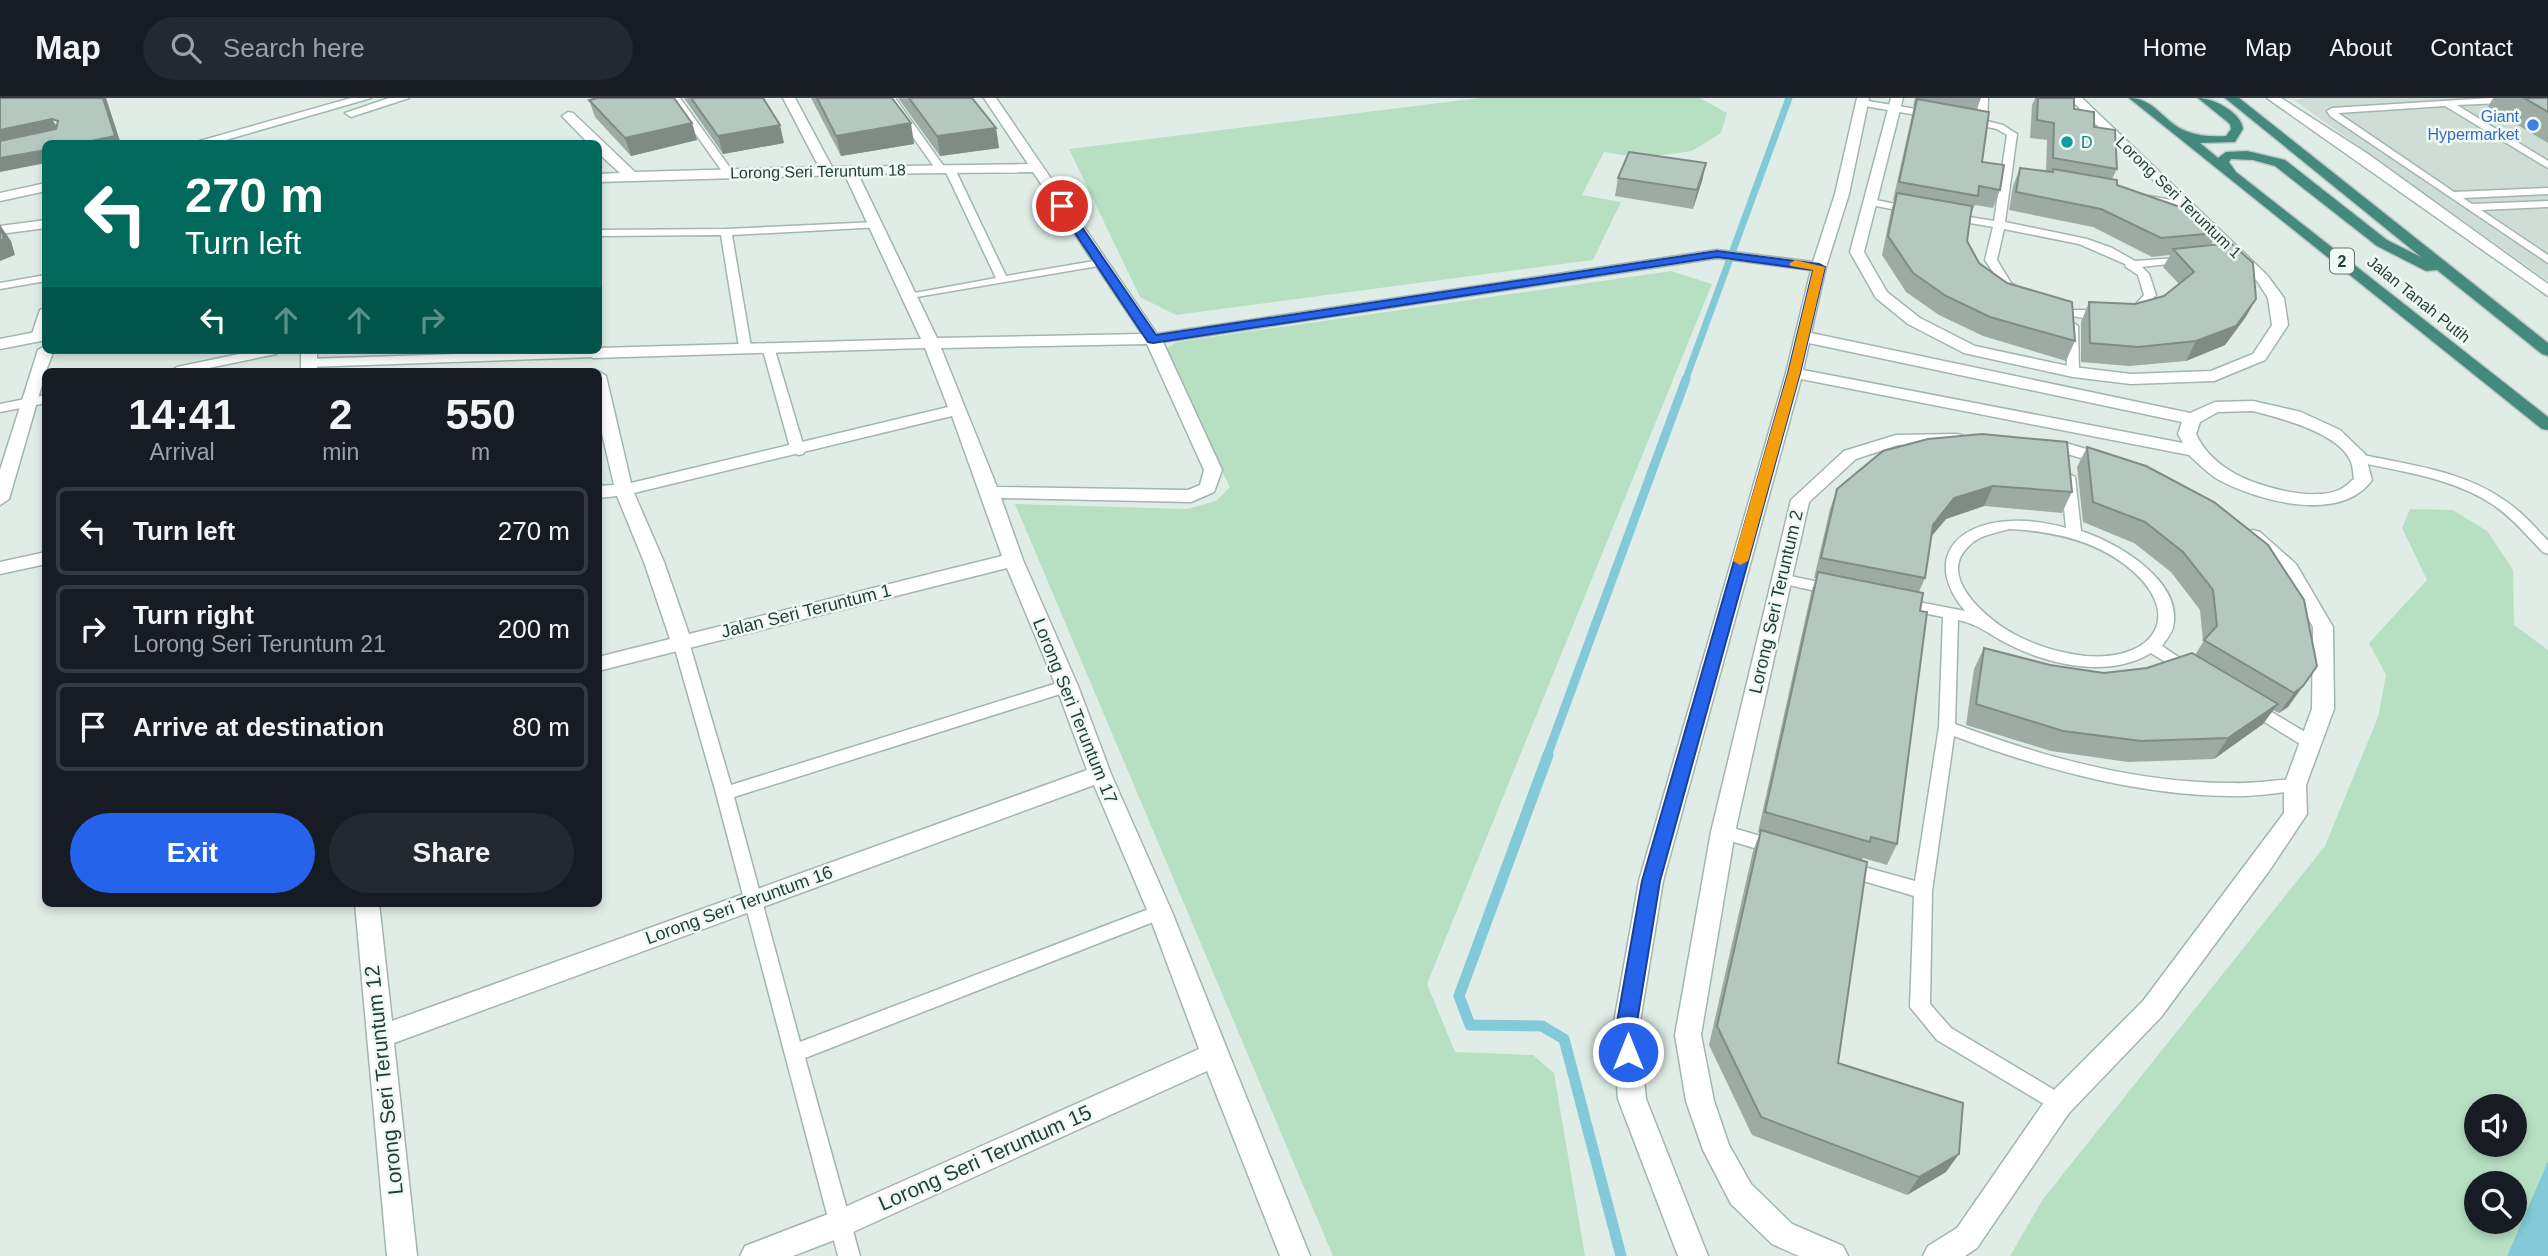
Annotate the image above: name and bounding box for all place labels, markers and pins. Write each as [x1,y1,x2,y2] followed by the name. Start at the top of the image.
[2427,108,2520,143] place label: Giant Hypermarket
[2525,117,2541,133] marker: Giant Hypermarket
[2059,134,2075,150] marker: D
[2081,134,2093,151] place label: D
[1032,176,1092,236] pin

